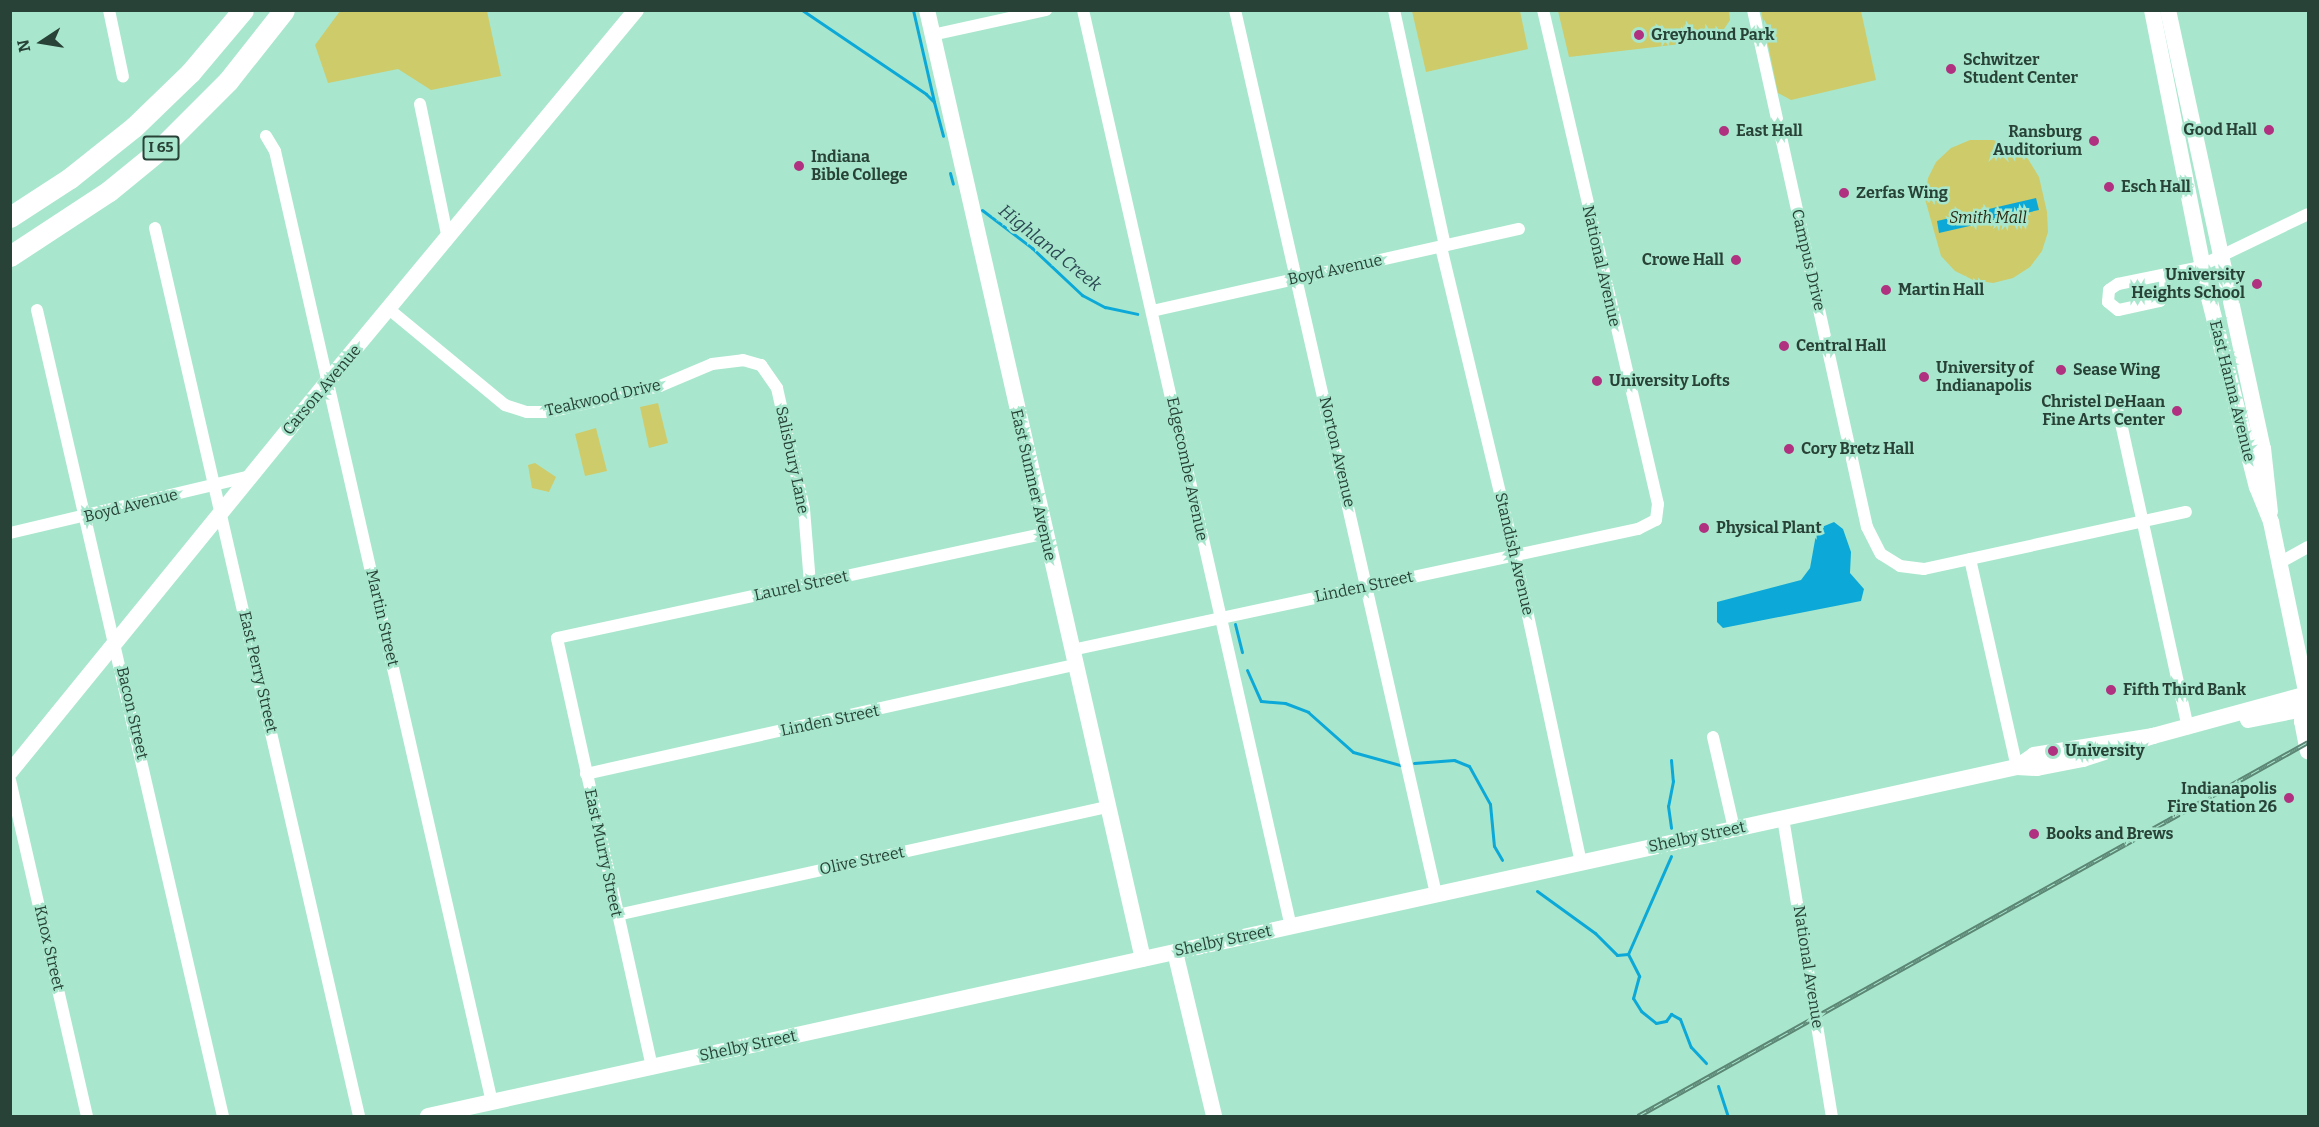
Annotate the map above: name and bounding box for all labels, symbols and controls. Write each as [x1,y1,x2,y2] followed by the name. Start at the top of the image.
[12,12,72,72] north arrow
[1651,25,1775,45] place label: Greyhound Park
[1632,28,1646,42] marker: Greyhound Park
[13,38,34,54] text: N
[1963,50,2078,88] place label: Schwitzer Student Center
[1944,62,1958,76] marker: Schwitzer Student Center
[2183,120,2257,140] place label: Good Hall
[1736,121,1803,141] place label: East Hall
[1993,122,2082,160] place label: Ransburg Auditorium
[2262,123,2276,137] marker: Good Hall
[1717,124,1731,138] marker: East Hall
[2087,134,2101,148] marker: Ransburg Auditorium
[142,136,180,160] road number: I 65
[811,147,908,185] place label: Indiana Bible College
[792,159,806,173] marker: Indiana Bible College
[2121,177,2191,197] place label: Esch Hall
[2102,180,2116,194] marker: Esch Hall
[1856,183,1948,203] place label: Zerfas Wing
[1837,186,1851,200] marker: Zerfas Wing
[994,200,1106,296] water label: Highland Creek
[1578,203,1624,329] street label: National Avenue
[1787,207,1829,313] street label: Campus Drive
[1949,208,2027,228] park label: Smith Mall
[1642,250,1724,270] place label: Crowe Hall
[1286,251,1384,289] street label: Boyd Avenue
[1729,253,1743,267] marker: Crowe Hall
[2131,265,2245,303] place label: University Heights School
[2250,277,2264,291] marker: University Heights School
[1898,280,1984,300] place label: Martin Hall
[1879,283,1893,297] marker: Martin Hall
[2205,318,2259,464] street label: East Hanna Avenue
[1796,336,1886,356] place label: Central Hall
[1777,339,1791,353] marker: Central Hall
[279,341,365,439] street label: Carson Avenue
[1936,358,2034,396] place label: University of Indianapolis
[2073,360,2160,380] place label: Sease Wing
[2054,363,2068,377] marker: Sease Wing
[1917,370,1931,384] marker: University of Indianapolis
[1609,371,1730,391] place label: University Lofts
[1590,374,1604,388] marker: University Lofts
[543,375,663,421] street label: Teakwood Drive
[2041,392,2165,430] place label: Christel DeHaan Fine Arts Center
[1162,395,1212,543] street label: Edgecombe Avenue
[1315,395,1359,509] street label: Norton Avenue
[771,404,813,516] street label: Salisbury Lane
[2170,404,2184,418] marker: Christel DeHaan Fine Arts Center
[1006,407,1060,563] street label: East Sumner Avenue
[1801,439,1914,459] place label: Cory Bretz Hall
[1782,442,1796,456] marker: Cory Bretz Hall
[82,485,180,527] street label: Boyd Avenue
[1491,491,1537,617] street label: Standish Avenue
[1716,518,1822,538] place label: Physical Plant
[1697,521,1711,535] marker: Physical Plant
[752,567,850,605] street label: Laurel Street
[1313,567,1415,607] street label: Linden Street
[362,568,402,668] street label: Martin Street
[235,609,281,735] street label: East Perry Street
[112,665,152,761] street label: Bacon Street
[2123,680,2246,700] place label: Fifth Third Bank
[2104,683,2118,697] marker: Fifth Third Bank
[779,701,881,741] street label: Linden Street
[2065,741,2145,761] place label: University
[2046,744,2060,758] marker: University
[2167,779,2277,817] place label: Indianapolis Fire Station 26
[580,787,626,919] street label: East Murry Street
[2282,791,2296,805] marker: Indianapolis Fire Station 26
[1647,817,1747,857] street label: Shelby Street
[2046,824,2173,844] place label: Books and Brews
[2027,827,2041,841] marker: Books and Brews
[818,843,906,879] street label: Olive Street
[30,903,68,993] street label: Knox Street
[1789,904,1827,1030] street label: National Avenue
[1173,921,1273,961] street label: Shelby Street
[698,1026,798,1066] street label: Shelby Street

